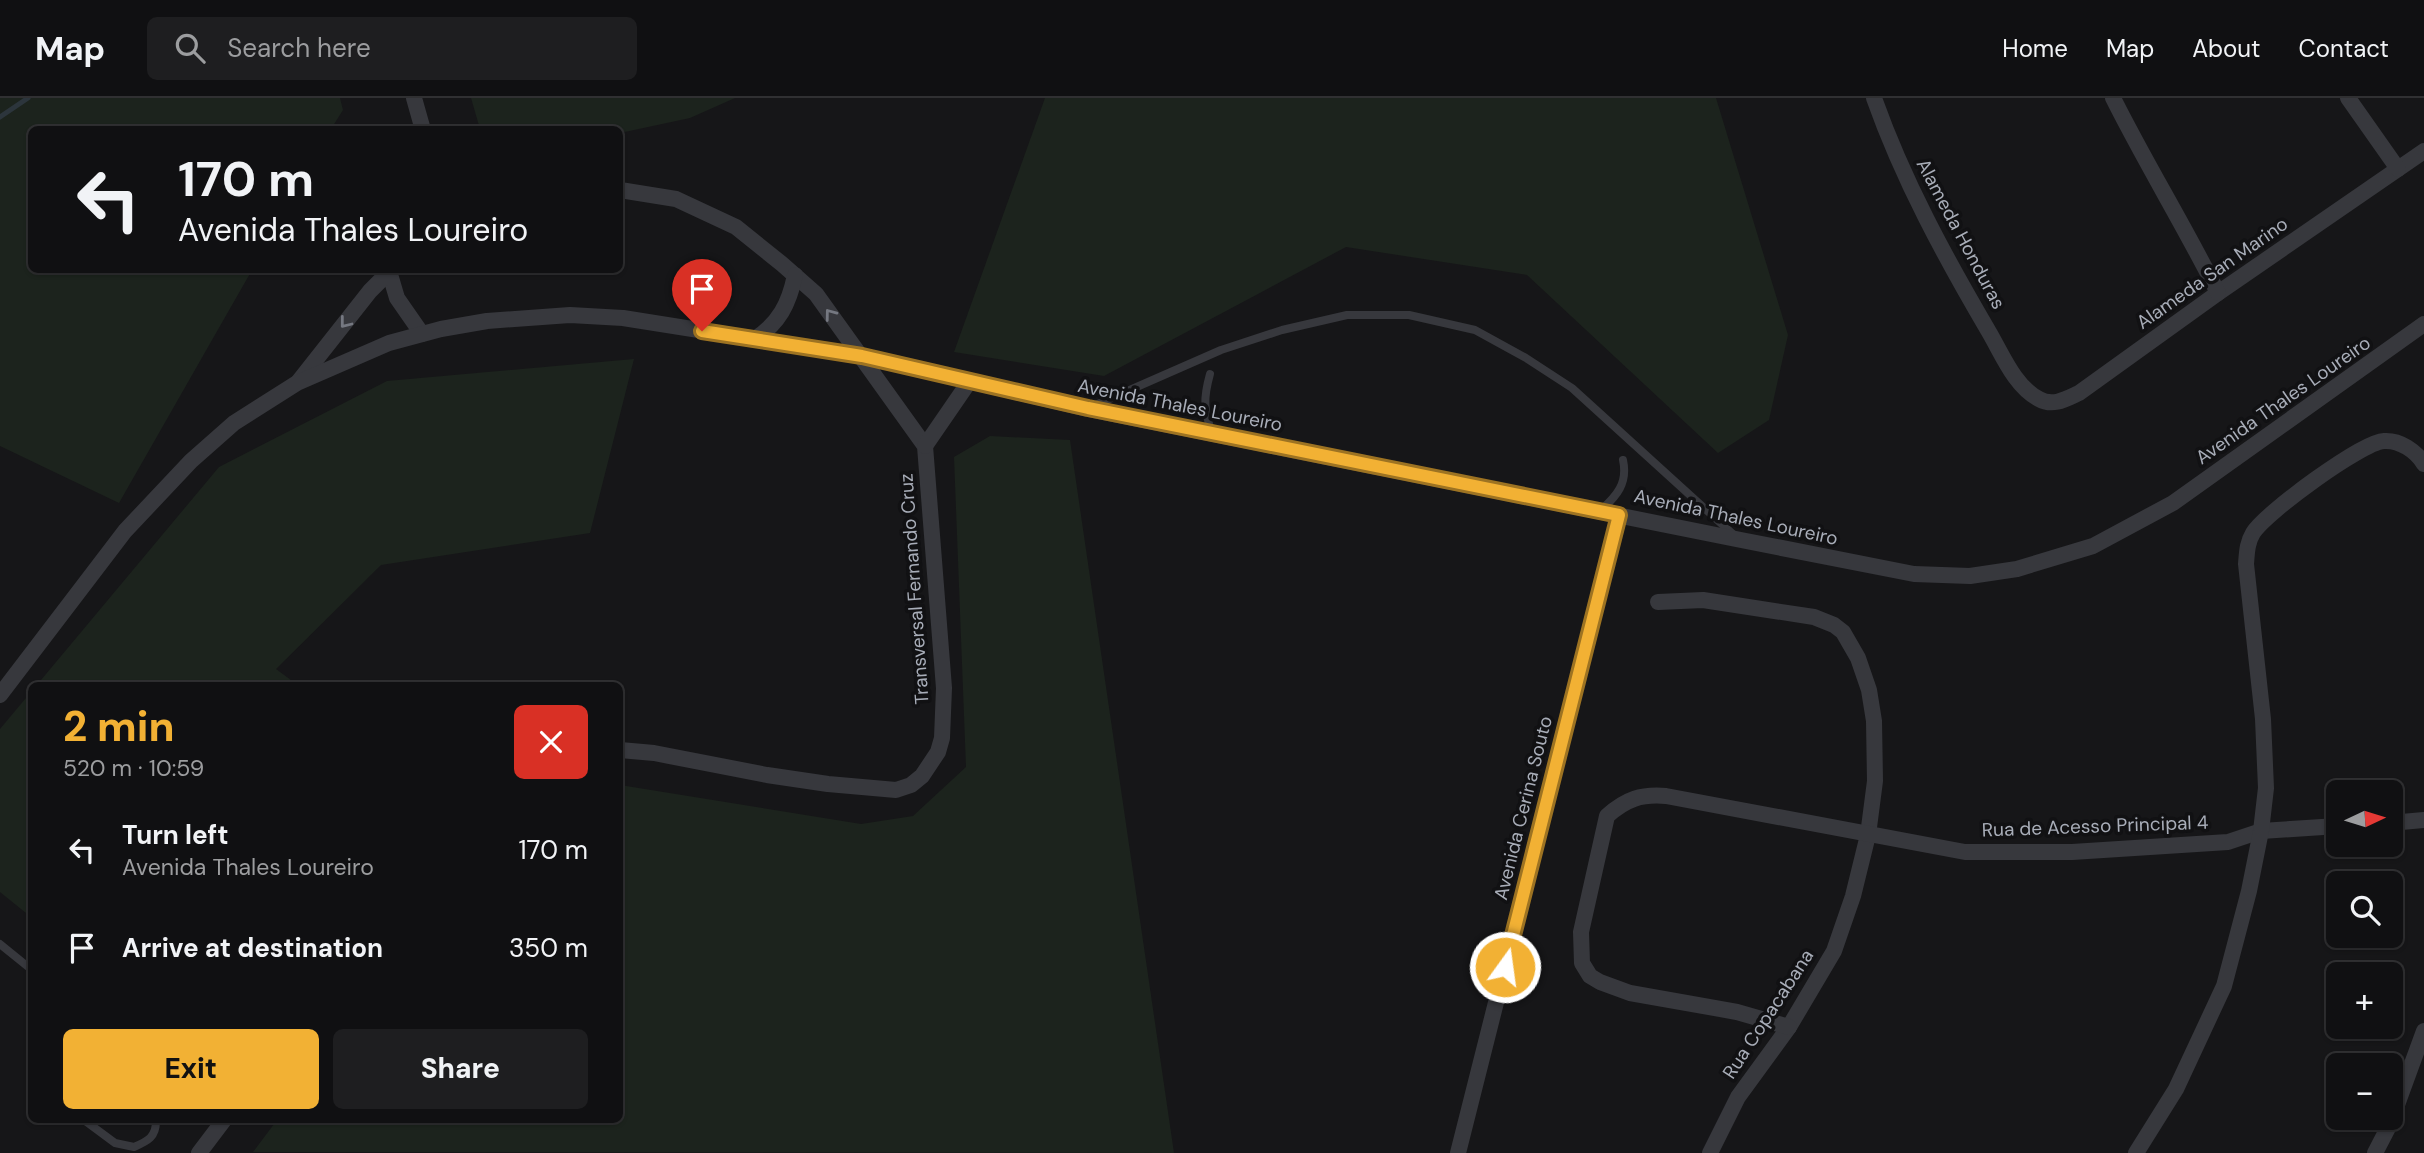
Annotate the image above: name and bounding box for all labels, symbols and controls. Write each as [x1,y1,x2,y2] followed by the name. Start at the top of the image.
[147,17,637,80] search box
[35,27,105,70] text: Map
[171,29,209,67] icon: search
[227,31,371,65] text: Search here
[2002,33,2068,64] text: Home
[2106,33,2154,64] text: Map
[2192,33,2261,64] text: About
[2299,33,2389,64] text: Contact
[178,147,314,211] text: 170 m
[63,154,154,245] icon: left
[1911,154,2011,314] street label: Alameda Honduras
[178,209,528,251] text: Avenida Thales Loureiro
[2131,211,2293,335] street label: Alameda San Marino
[672,259,732,331] pin
[683,270,721,308] icon: arrive
[826,309,839,322] one-way arrow
[340,315,353,327] one-way arrow
[2191,330,2375,470] street label: Avenida Thales Loureiro
[1076,373,1284,437] street label: Avenida Thales Loureiro
[893,473,935,705] street label: Transversal Fernando Cruz
[1632,483,1840,551] street label: Avenida Thales Loureiro
[63,699,174,754] text: 2 min
[514,705,588,779] button: close
[1488,713,1558,903] street label: Avenida Cerina Souto
[63,753,204,783] text: 520 m · 10:59
[2326,780,2403,858] north arrow
[2326,780,2403,1130] map controls
[1981,810,2209,842] street label: Rua de Acesso Principal 4
[122,818,229,852] text: Turn left
[63,831,101,869] icon: left
[519,833,588,867] text: 170 m
[122,852,374,882] text: Avenida Thales Loureiro
[2326,871,2403,948] button: search
[63,929,101,967] icon: arrive
[1468,930,1542,1004] position arrow
[122,931,383,965] text: Arrive at destination
[509,931,588,965] text: 350 m
[1717,945,1819,1083] street label: Rua Copacabana
[2326,962,2403,1039] button: +
[63,1029,319,1109] button: Exit
[333,1029,588,1109] button: Share
[2326,1053,2403,1130] button: −

